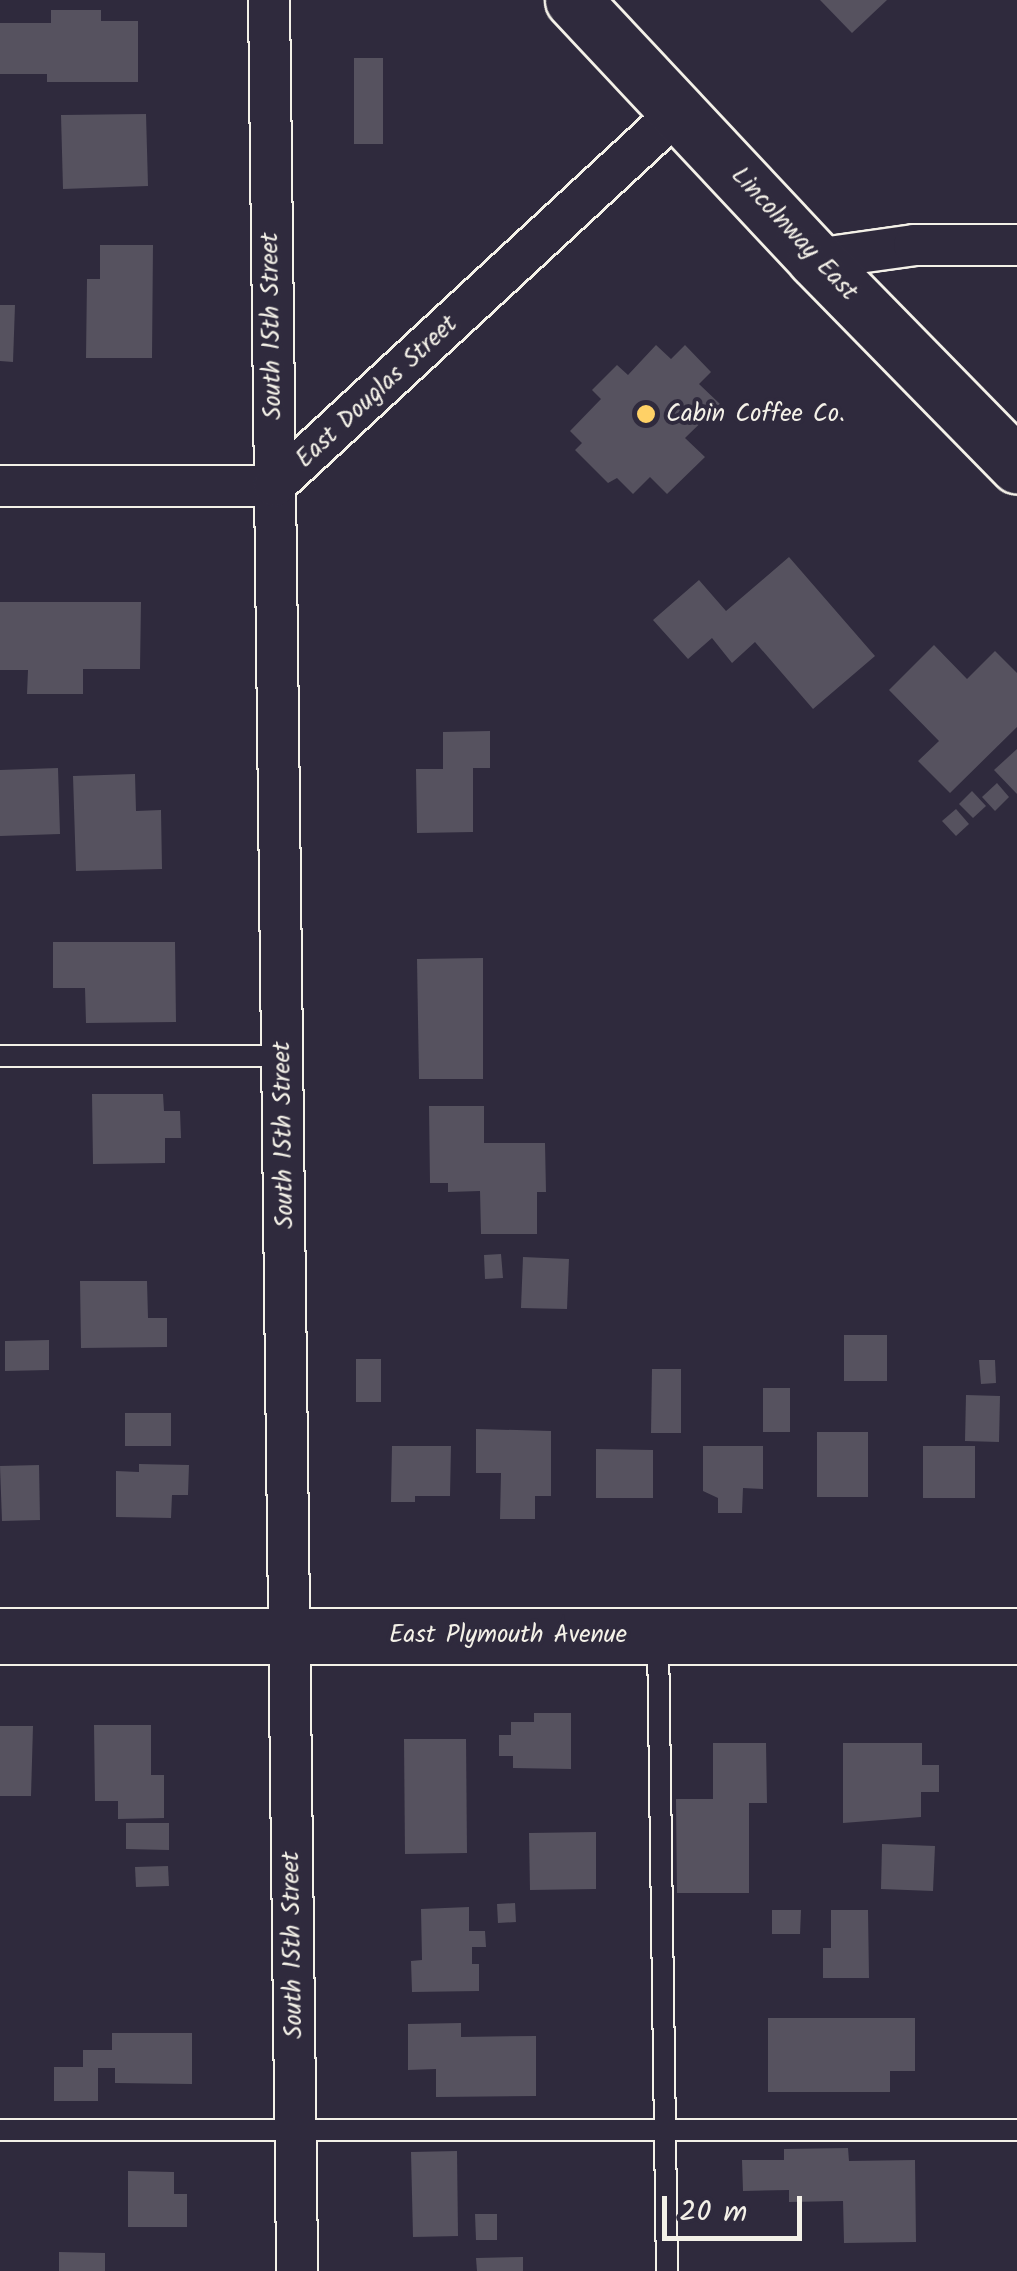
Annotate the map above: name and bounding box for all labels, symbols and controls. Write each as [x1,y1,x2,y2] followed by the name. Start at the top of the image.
[724,161,864,307] street label: Lincolnway East
[255,232,289,420] street label: South 15th Street
[290,309,464,475] street label: East Douglas Street
[666,399,845,429] place label: Cabin Coffee Co.
[635,403,657,425] marker: Cabin Coffee Co.
[267,1041,301,1229] street label: South 15th Street
[389,1620,627,1650] street label: East Plymouth Avenue
[276,1851,310,2039] street label: South 15th Street
[667,2176,807,2238] scale bar
[679,2189,747,2237] text: 20 m

